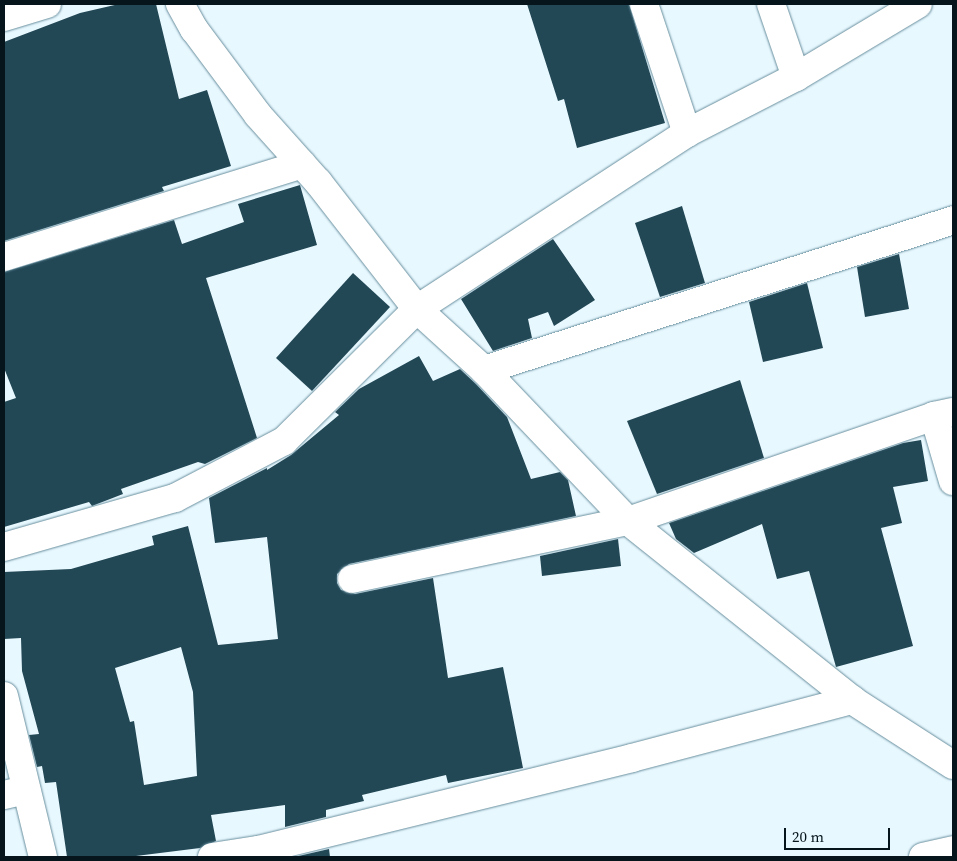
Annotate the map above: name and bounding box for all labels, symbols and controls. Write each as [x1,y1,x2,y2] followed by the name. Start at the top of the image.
[787,818,893,850] scale bar
[792,826,824,847] text: 20 m

